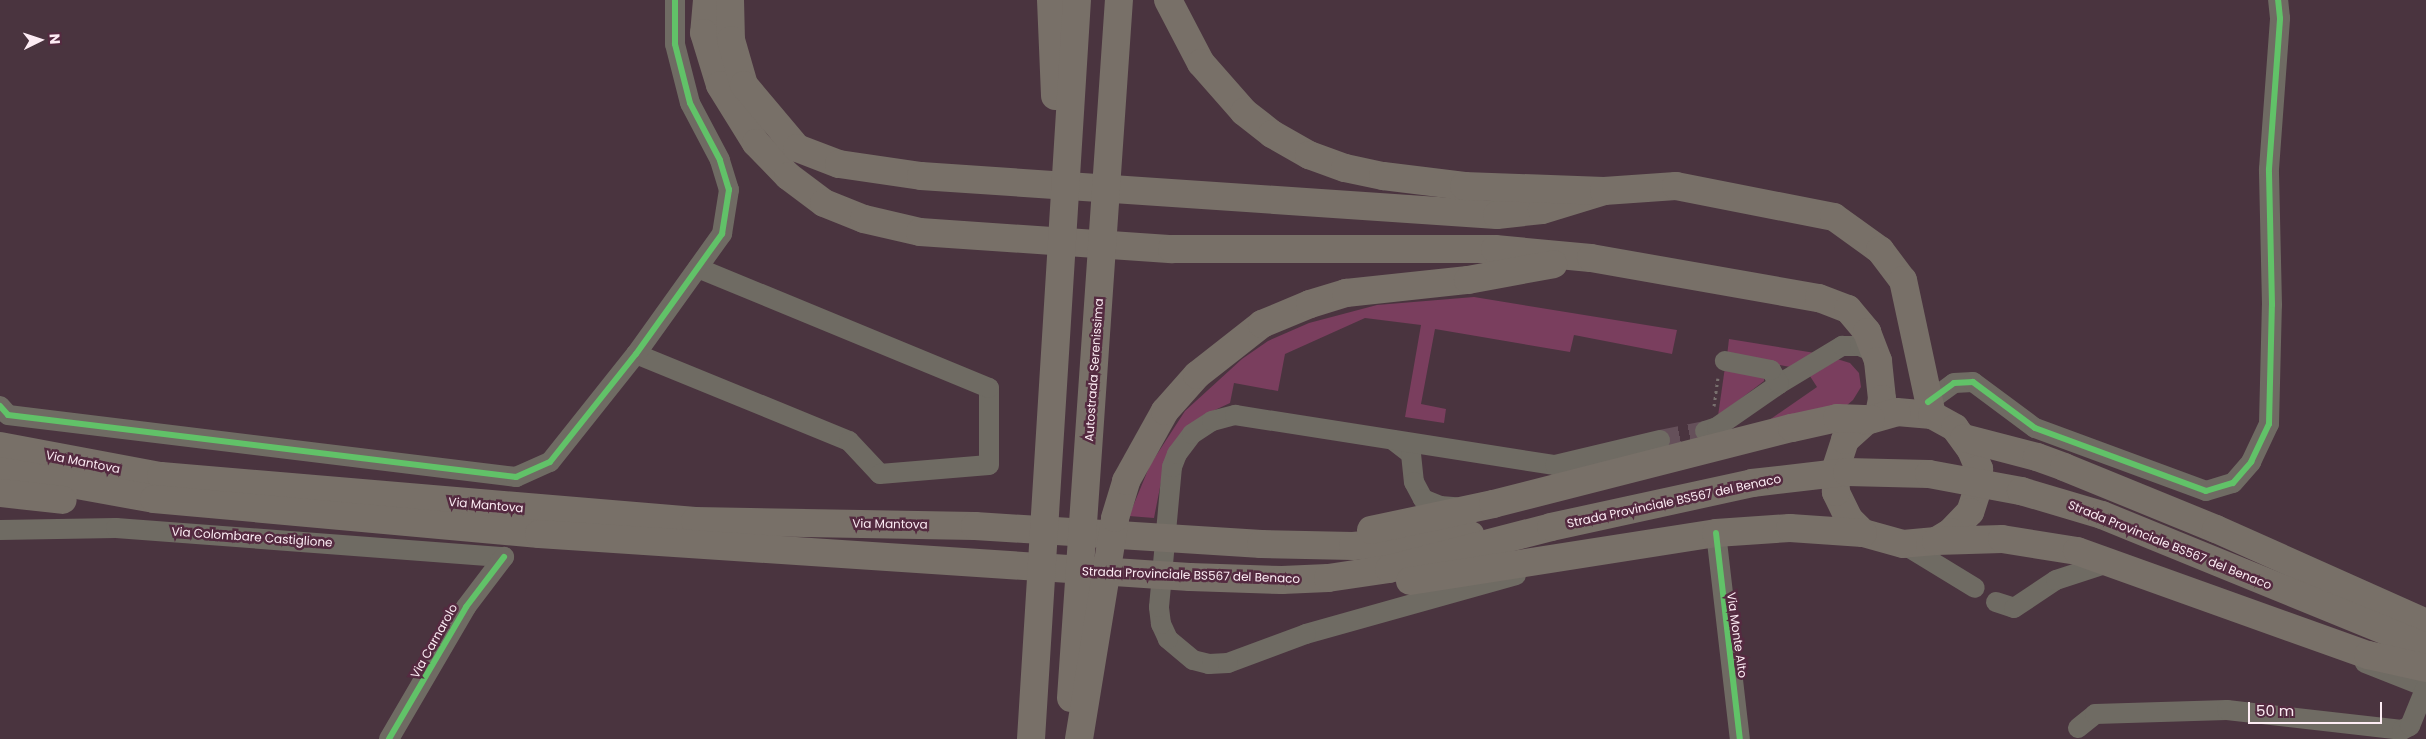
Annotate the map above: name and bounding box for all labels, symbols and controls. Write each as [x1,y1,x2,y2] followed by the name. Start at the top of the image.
[15,15,65,65] north arrow
[45,33,65,45] text: N
[1082,298,1106,442] street label: Autostrada Serenissima
[45,448,121,476] street label: Via Mantova
[1566,471,1782,531] street label: Strada Provinciale BS567 del Benaco
[448,495,524,515] street label: Via Mantova
[2066,497,2274,593] street label: Strada Provinciale BS567 del Benaco
[852,516,928,532] street label: Via Mantova
[171,524,333,550] street label: Via Colombare Castiglione
[1082,564,1300,586] street label: Strada Provinciale BS567 del Benaco
[1724,591,1750,679] street label: Via Monte Alto
[408,601,460,681] street label: Via Carnarolo
[2251,692,2385,724] scale bar
[2256,700,2294,721] text: 50 m

